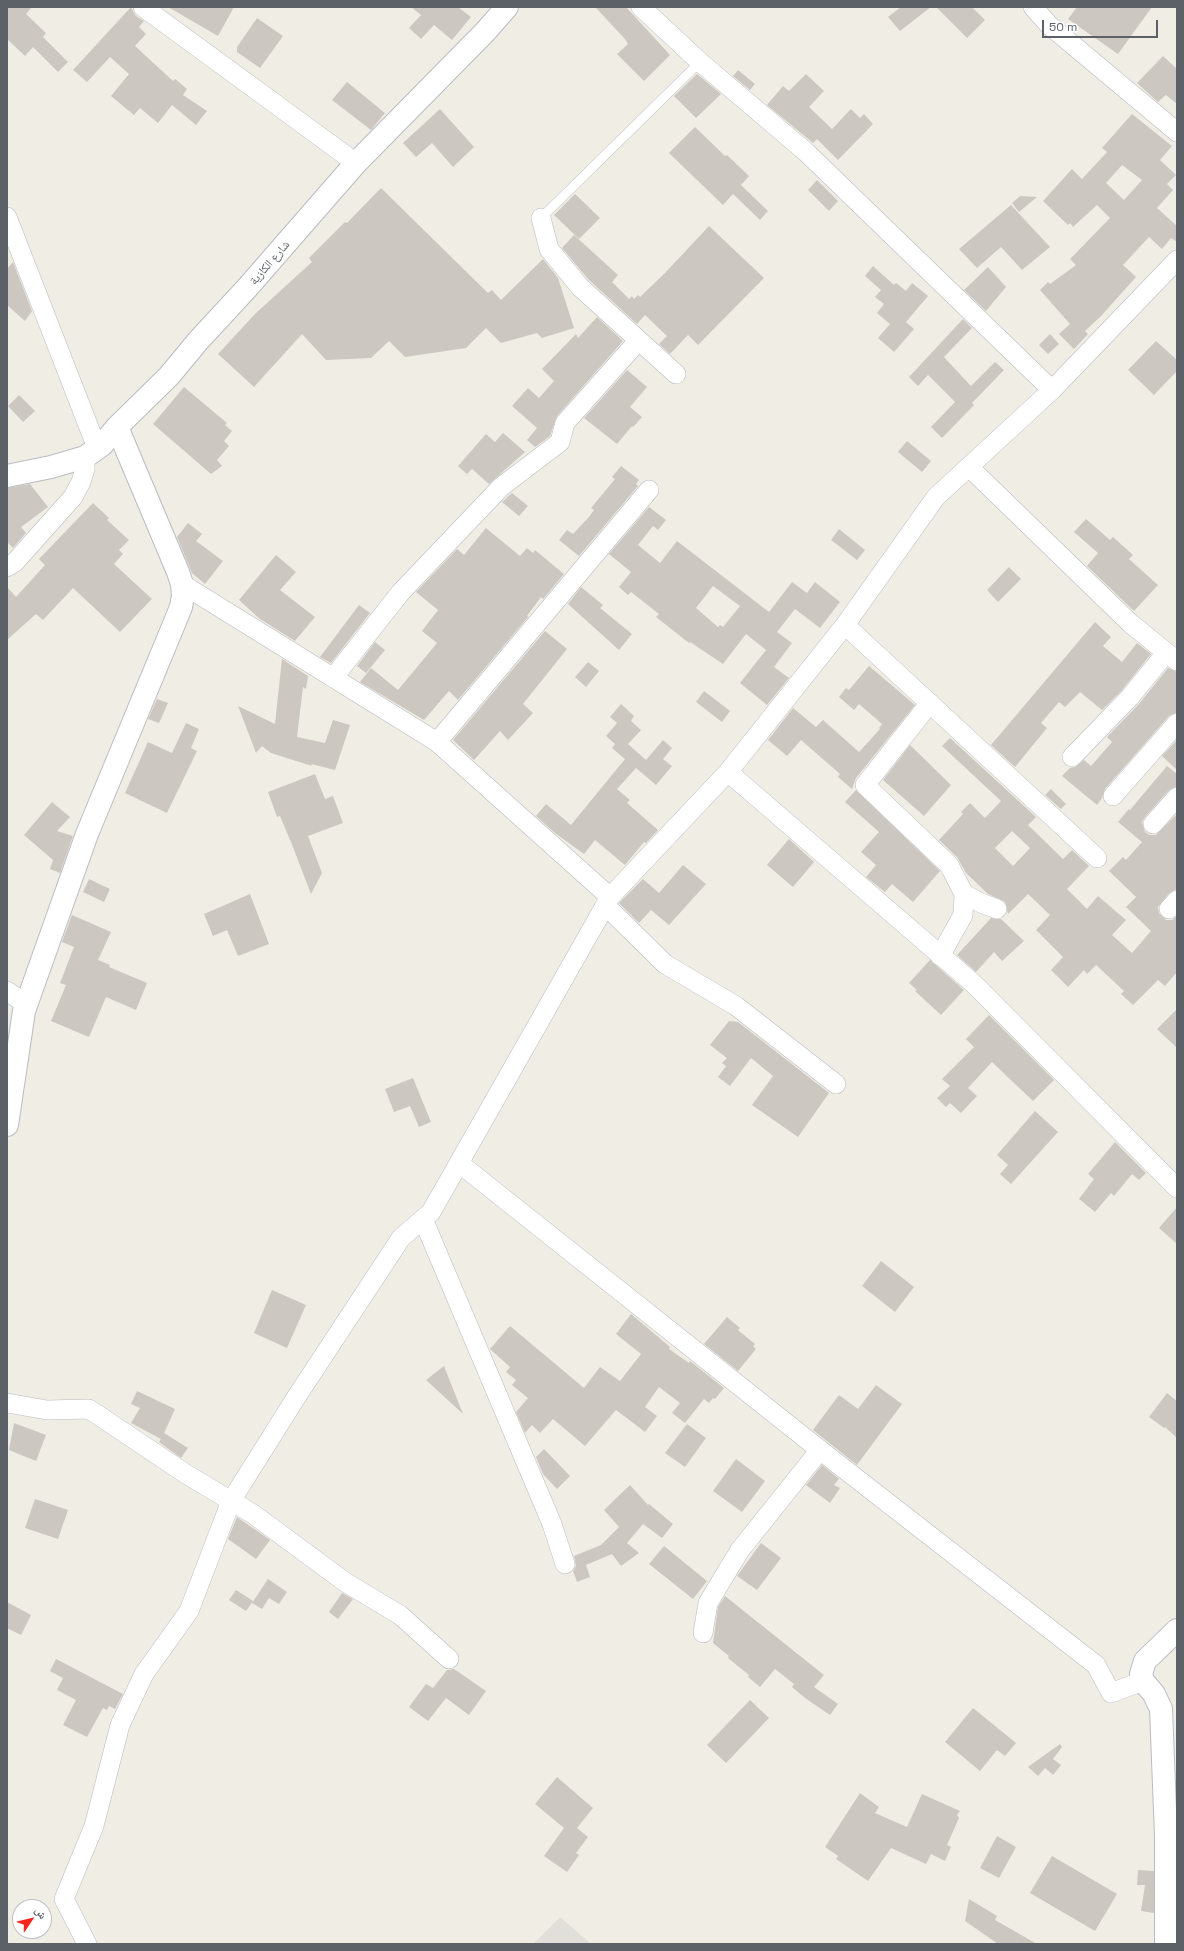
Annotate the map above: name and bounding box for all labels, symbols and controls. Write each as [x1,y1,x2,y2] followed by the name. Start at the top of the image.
[1044,12,1160,38] scale bar
[1049,19,1077,35] text: 50 m
[247,238,293,288] street label: شارع الكازية
[12,1899,52,1939] north arrow
[32,1904,50,1921] text: ش

